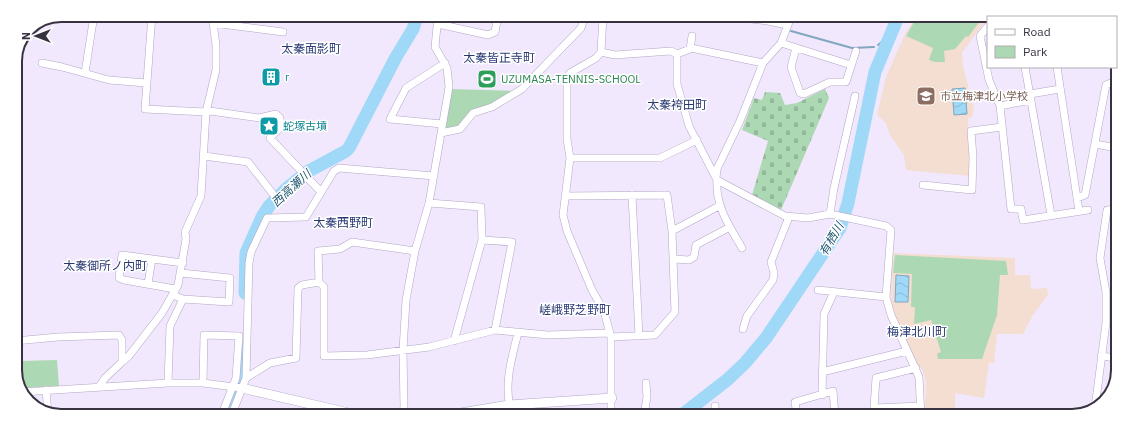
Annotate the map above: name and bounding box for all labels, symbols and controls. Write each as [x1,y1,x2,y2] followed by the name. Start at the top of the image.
[16,16,56,56] north arrow
[987,16,1117,68] legend
[1023,24,1051,39] text: Road
[19,32,33,40] text: N
[281,41,341,56] district label: 太秦面影町
[1023,44,1048,59] text: Park
[463,50,535,65] district label: 太秦皆正寺町
[260,66,282,88] building icon: r
[476,68,498,90] sports icon: UZUMASA-TENNIS-SCHOOL
[285,70,289,84] place label: r
[501,72,641,86] place label: UZUMASA-TENNIS-SCHOOL
[915,85,937,107] school or university icon: 市立梅津北小学校
[940,89,1028,103] place label: 市立梅津北小学校
[647,97,707,112] district label: 太秦袴田町
[258,115,280,137] place icon: 蛇塚古墳
[283,119,327,133] place label: 蛇塚古墳
[268,165,315,210] water label: 西高瀬川
[313,215,373,230] district label: 太秦西野町
[816,218,847,258] water label: 有栖川
[63,258,147,273] district label: 太秦御所ノ内町
[539,302,611,317] district label: 嵯峨野芝野町
[887,324,947,339] district label: 梅津北川町

